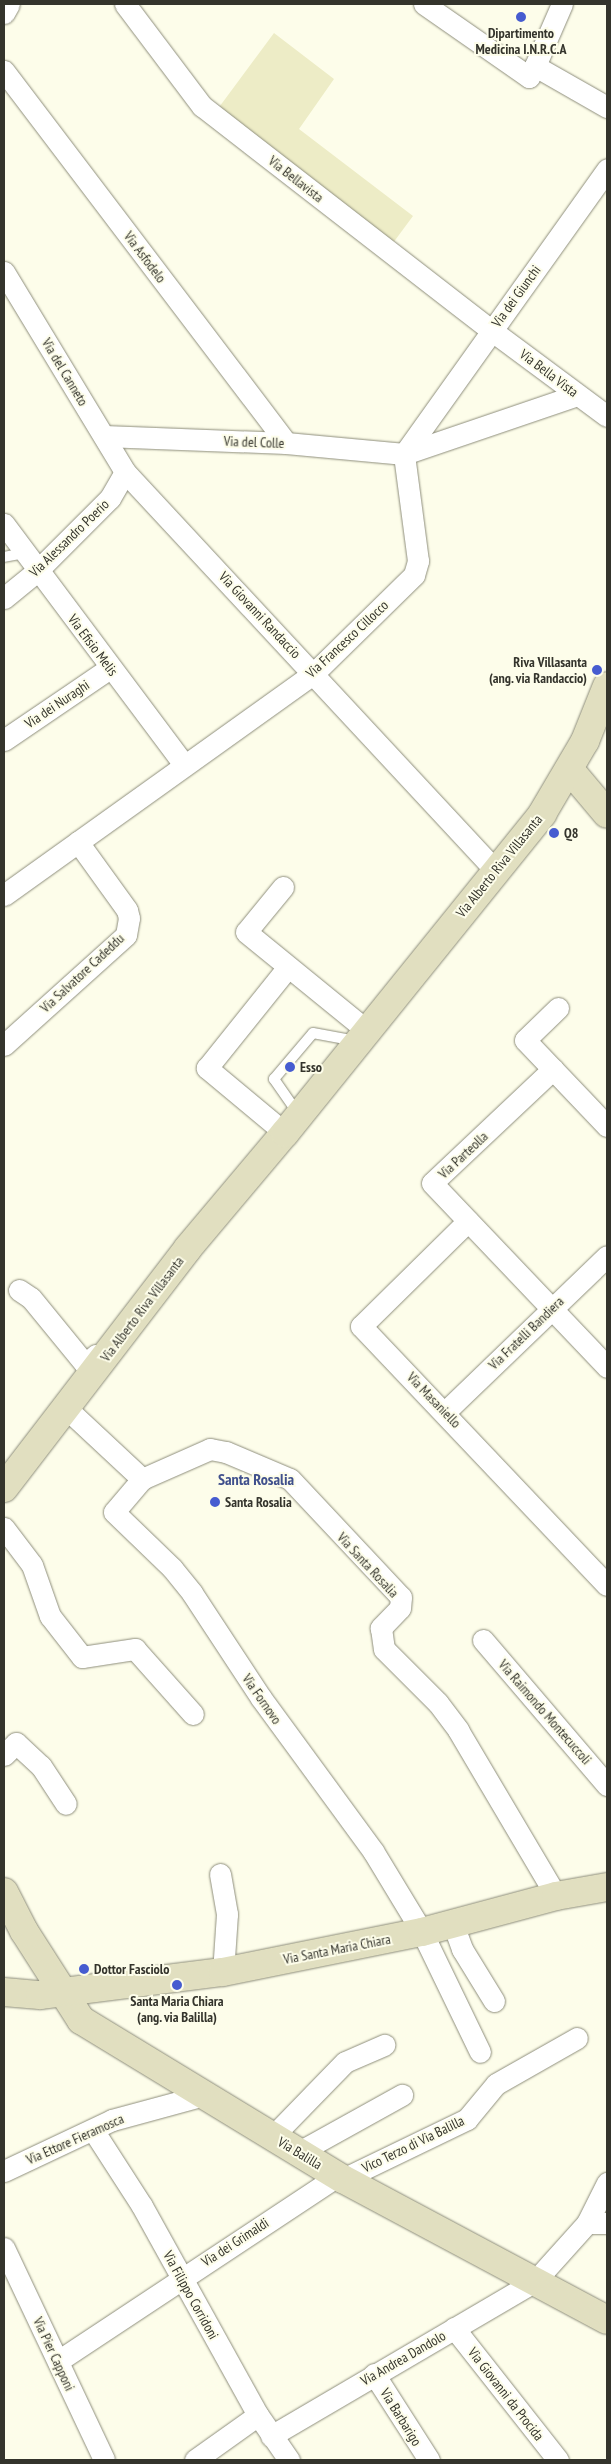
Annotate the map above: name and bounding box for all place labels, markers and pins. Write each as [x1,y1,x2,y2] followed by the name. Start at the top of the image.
[515,11,527,23] marker: Dipartimento Medicina I.N.R.C.A
[476,25,566,58] place label: Dipartimento Medicina I.N.R.C.A
[488,654,587,686] place label: Riva Villasanta (ang. via Randaccio)
[591,664,603,676] marker: Riva Villasanta (ang. via Randaccio)
[564,825,578,841] place label: Q8
[548,827,560,839] marker: Q8
[300,1059,322,1075] place label: Esso
[284,1061,296,1073] marker: Esso
[225,1494,292,1510] place label: Santa Rosalia
[209,1496,221,1508] marker: Santa Rosalia
[94,1961,169,1977] place label: Dottor Fasciolo
[78,1963,90,1975] marker: Dottor Fasciolo
[171,1979,183,1991] marker: Santa Maria Chiara (ang. via Balilla)
[130,1993,224,2025] place label: Santa Maria Chiara (ang. via Balilla)

